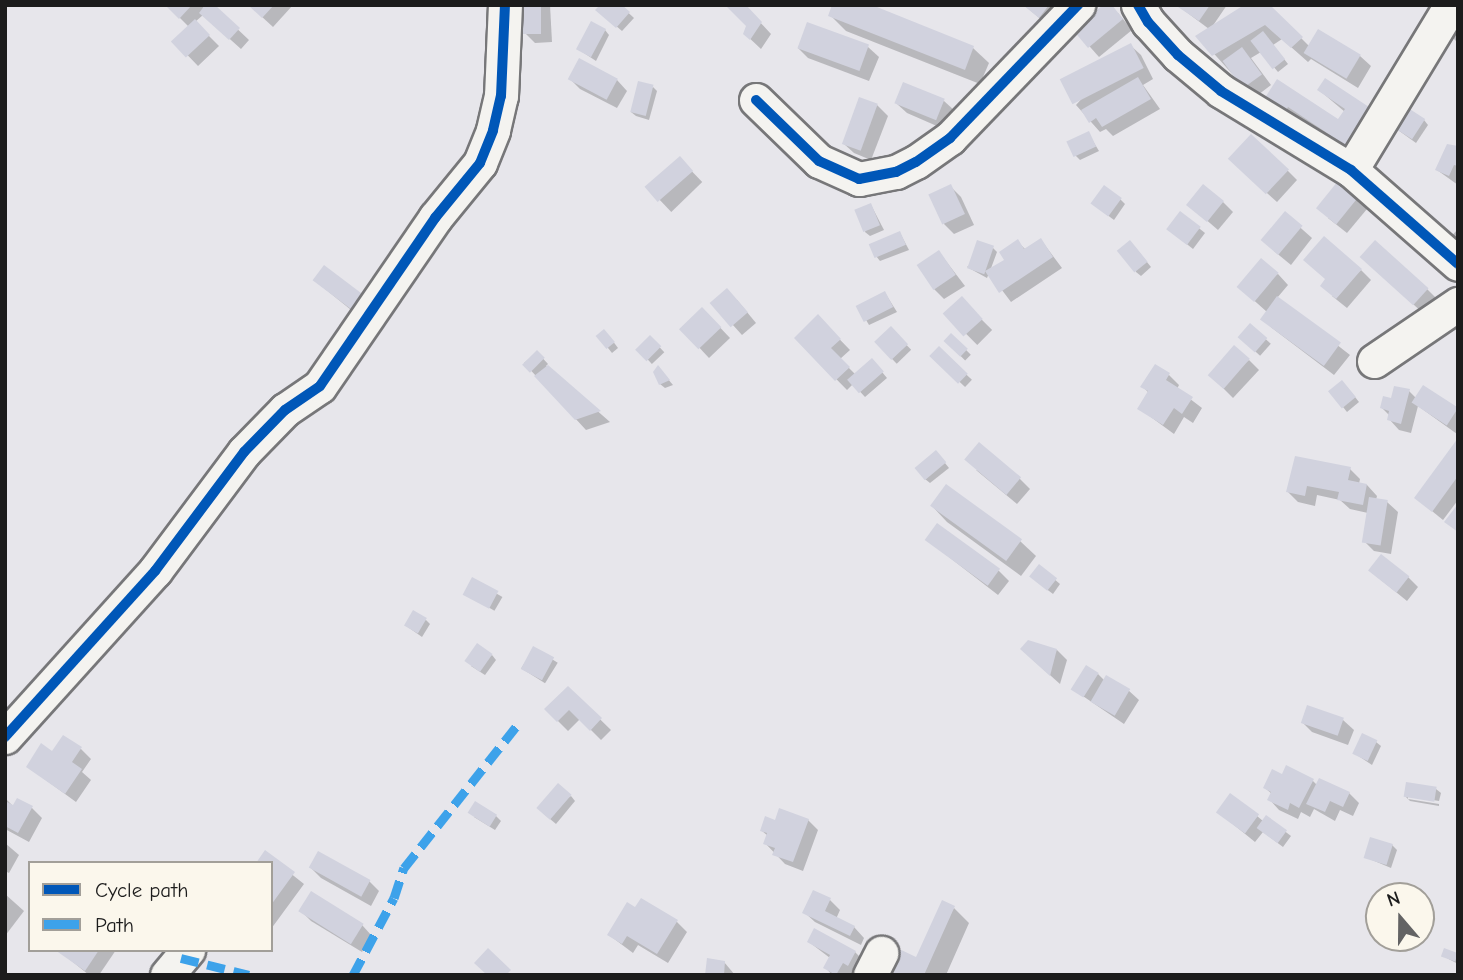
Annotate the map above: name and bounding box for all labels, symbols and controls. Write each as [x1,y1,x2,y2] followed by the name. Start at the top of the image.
[28,861,273,952] legend
[95,878,188,902] text: Cycle path
[1365,882,1435,952] north arrow
[1384,887,1403,912] text: N
[95,913,134,937] text: Path

